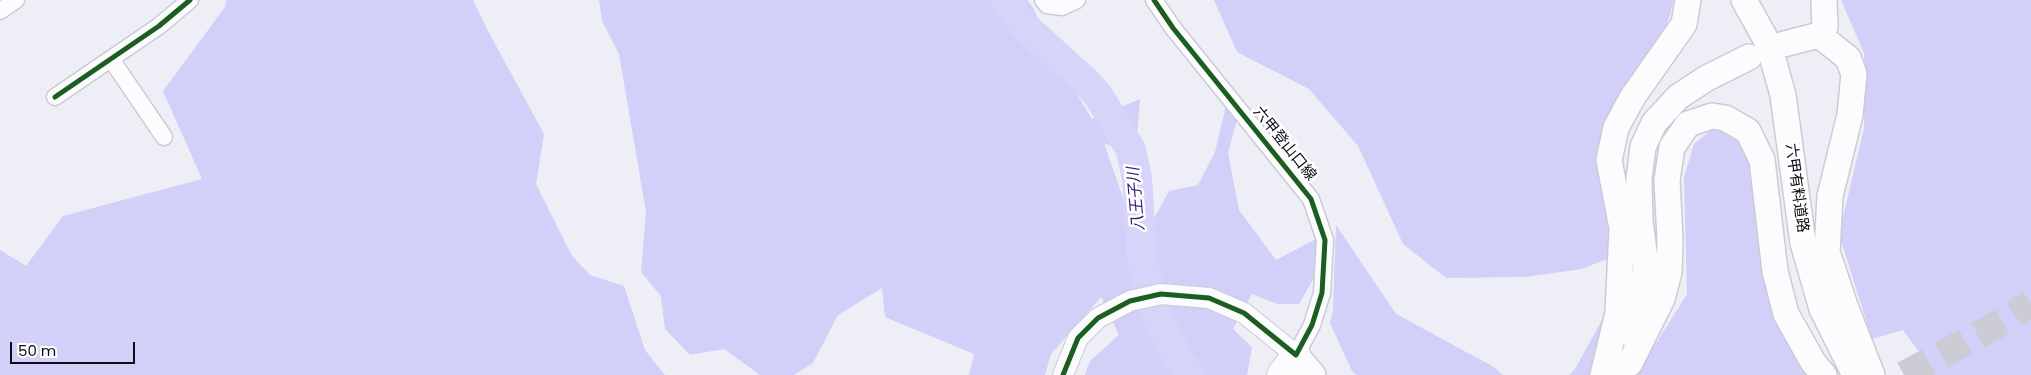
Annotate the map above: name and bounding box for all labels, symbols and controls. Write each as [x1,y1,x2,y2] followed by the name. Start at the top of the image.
[1249,103,1319,185] street label: 六甲登山口線
[1781,142,1811,234] street label: 六甲有料道路
[1125,166,1149,232] water label: 八王子川
[12,332,138,364] scale bar
[18,340,56,361] text: 50 m

